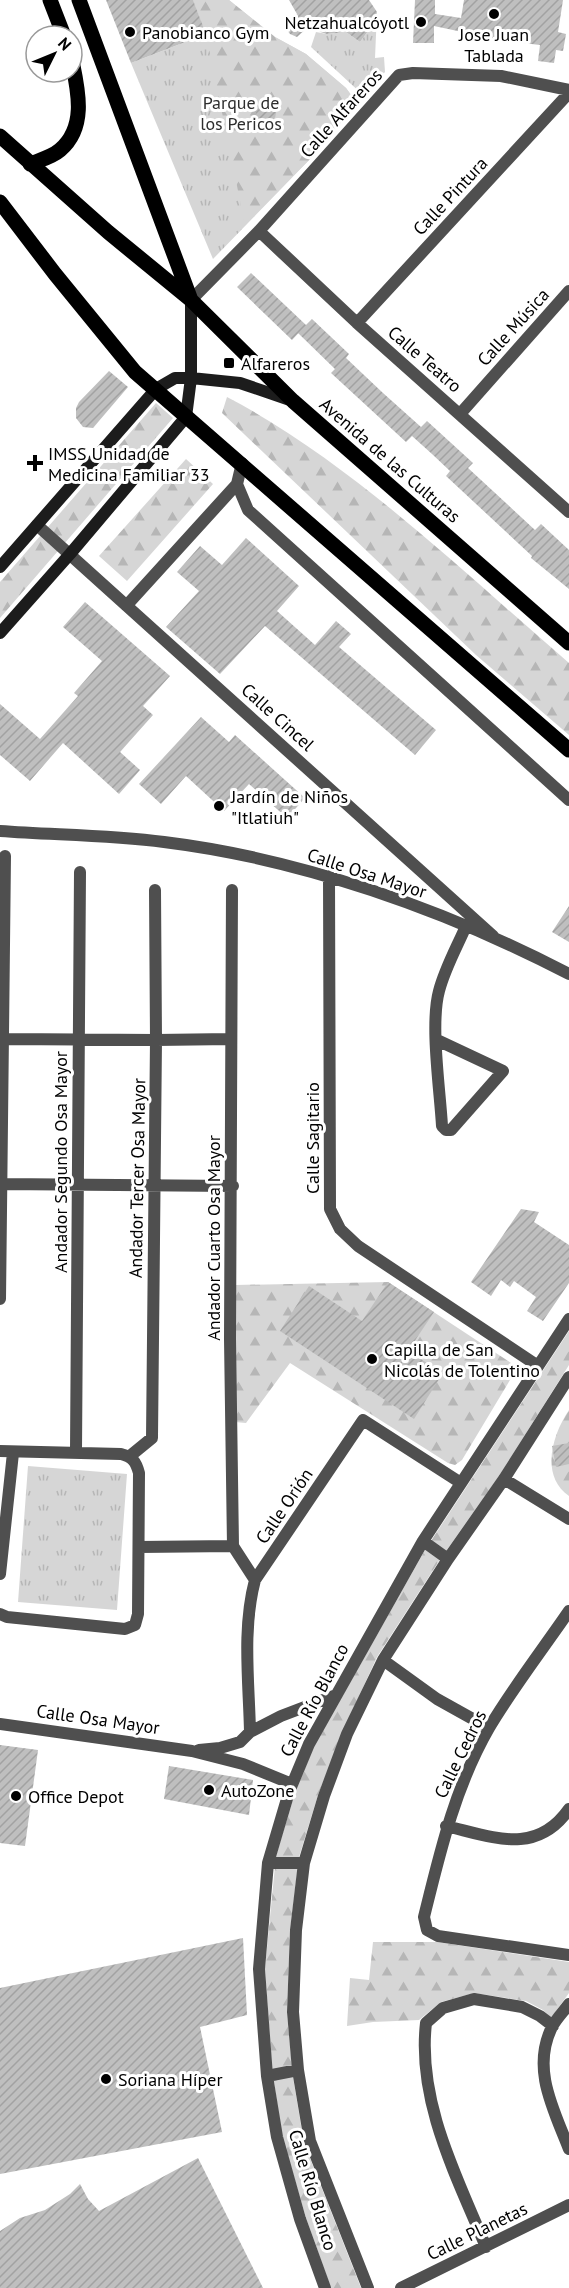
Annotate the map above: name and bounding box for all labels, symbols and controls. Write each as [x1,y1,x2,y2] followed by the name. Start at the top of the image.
[487,7,501,21] marker: Jose Juan Tablada
[285,11,410,34] place label: Netzahualcóyotl
[414,15,428,29] marker: Netzahualcóyotl
[142,21,269,44] place label: Panobianco Gym
[458,23,529,67] place label: Jose Juan Tablada
[24,24,84,84] north arrow
[123,25,137,39] marker: Panobianco Gym
[54,33,76,54] text: N
[295,64,387,162] street label: Calle Alfareros
[200,91,282,135] park label: Parque de los Pericos
[408,152,492,240] street label: Calle Pintura
[472,283,554,371] street label: Calle Música
[383,321,467,397] street label: Calle Teatro
[241,352,310,375] place label: Alfareros
[222,356,236,370] marker: Alfareros
[315,393,465,527] street label: Avenida de las Culturas
[48,442,210,486] place label: IMSS Unidad de Medicina Familiar 33
[26,454,44,472] marker: IMSS Unidad de Medicina Familiar 33
[237,678,320,756] street label: Calle Cincel
[230,785,348,829] place label: Jardín de Niños "Itlatiuh"
[212,799,226,813] marker: Jardín de Niños "Itlatiuh"
[304,843,430,903] street label: Calle Osa Mayor
[49,1051,72,1273] street label: Andador Segundo Osa Mayor
[124,1078,150,1278] street label: Andador Tercer Osa Mayor
[301,1082,324,1194] street label: Calle Sagitario
[202,1135,225,1341] street label: Andador Cuarto Osa Mayor
[384,1338,540,1382] place label: Capilla de San Nicolás de Tolentino
[365,1352,379,1366] marker: Capilla de San Nicolás de Tolentino
[250,1464,318,1548] street label: Calle Orión
[274,1639,354,1761] street label: Calle Río Blanco
[35,1699,161,1739] street label: Calle Osa Mayor
[429,1706,491,1802] street label: Calle Cedros
[221,1779,294,1802] place label: AutoZone
[202,1783,216,1797] marker: AutoZone
[28,1785,124,1808] place label: Office Depot
[9,1789,23,1803] marker: Office Depot
[118,2068,223,2091] place label: Soriana Híper
[99,2072,113,2086] marker: Soriana Híper
[284,2127,342,2253] street label: Calle Río Blanco
[423,2197,531,2265] street label: Calle Planetas

